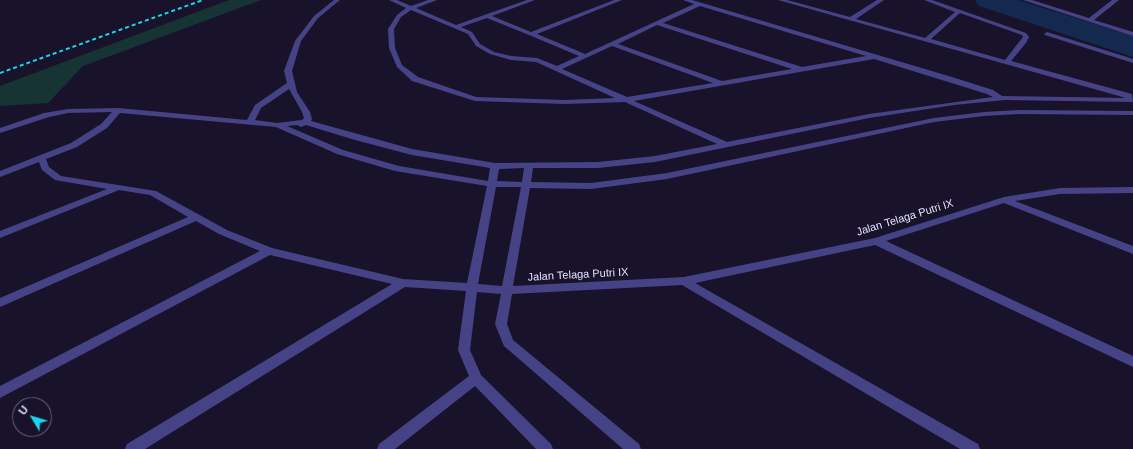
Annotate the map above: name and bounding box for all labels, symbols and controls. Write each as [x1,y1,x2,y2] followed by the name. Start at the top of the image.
[855,197,955,239] street label: Jalan Telaga Putri IX
[527,266,629,284] street label: Jalan Telaga Putri IX
[12,397,52,437] north arrow
[16,403,31,417] text: U

